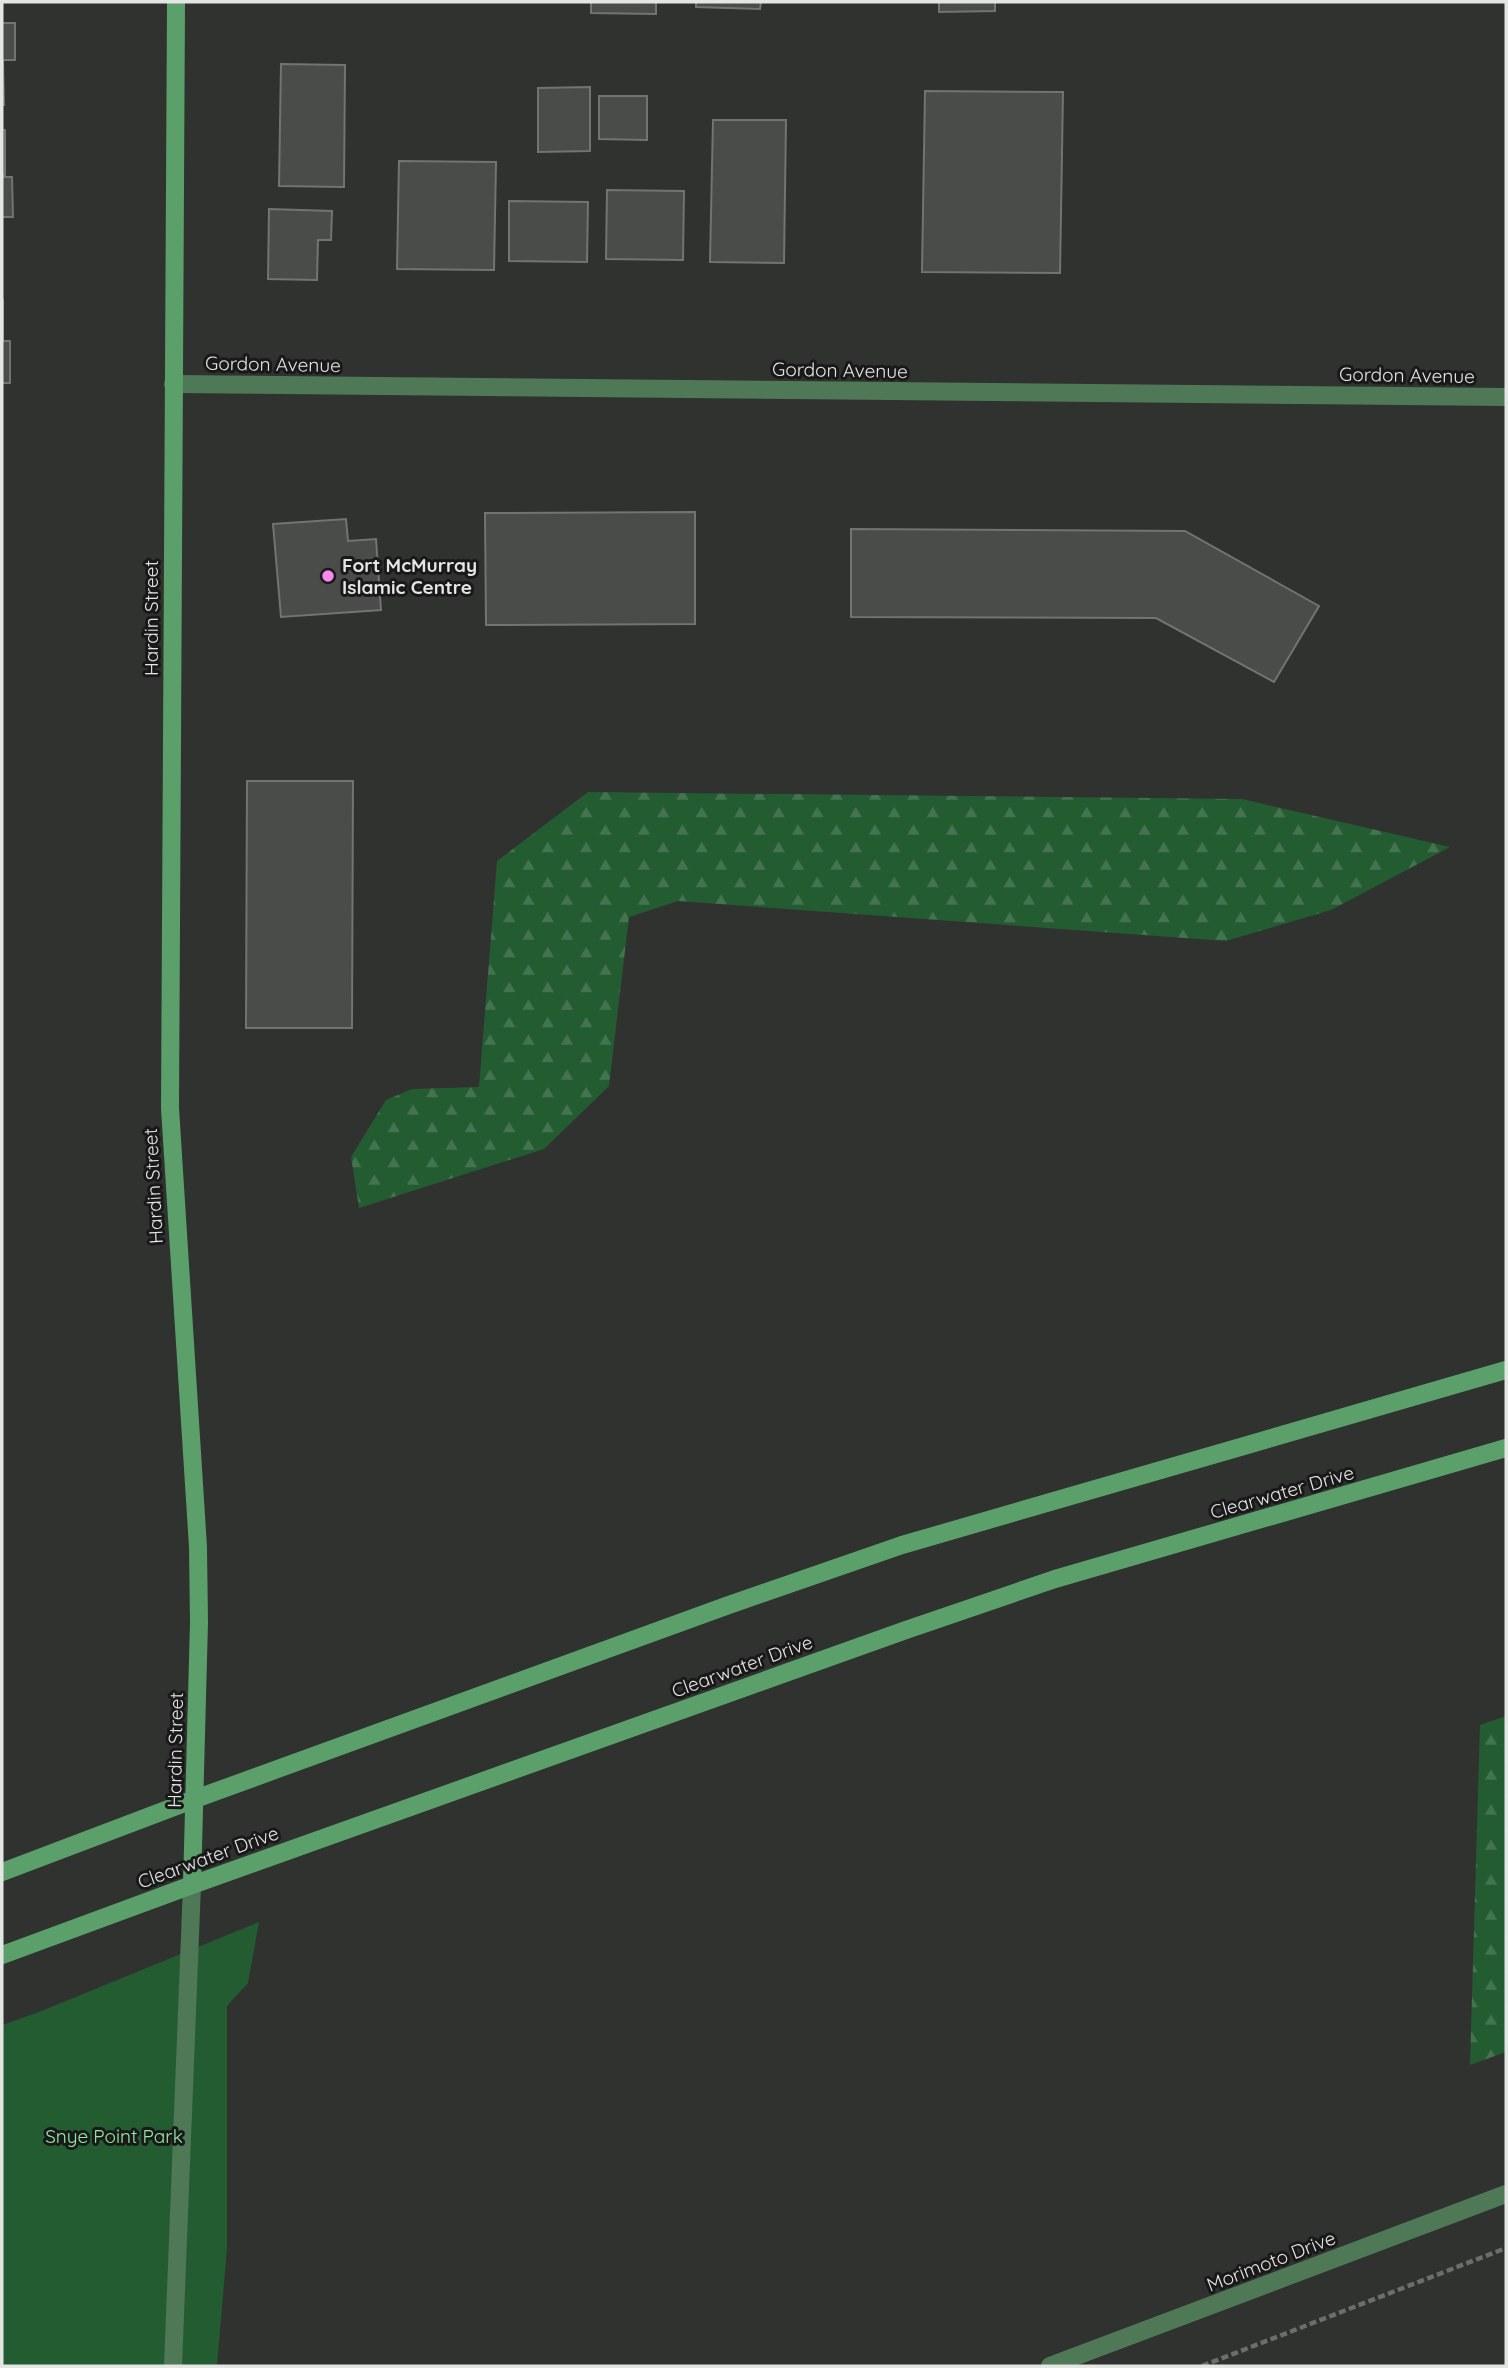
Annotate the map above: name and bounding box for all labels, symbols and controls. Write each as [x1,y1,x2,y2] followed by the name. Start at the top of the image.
[205,351,341,377] street label: Gordon Avenue
[772,357,908,383] street label: Gordon Avenue
[1339,362,1475,388] street label: Gordon Avenue
[342,553,477,599] place label: Fort McMurray Islamic Centre
[139,560,163,676] street label: Hardin Street
[320,568,336,584] marker: Fort McMurray Islamic Centre
[138,1128,168,1244] street label: Hardin Street
[1207,1460,1357,1524] street label: Clearwater Drive
[668,1629,816,1703] street label: Clearwater Drive
[162,1692,188,1808] street label: Hardin Street
[134,1820,282,1894] street label: Clearwater Drive
[45,2124,183,2148] park label: Snye Point Park
[1203,2225,1339,2297] street label: Morimoto Drive

